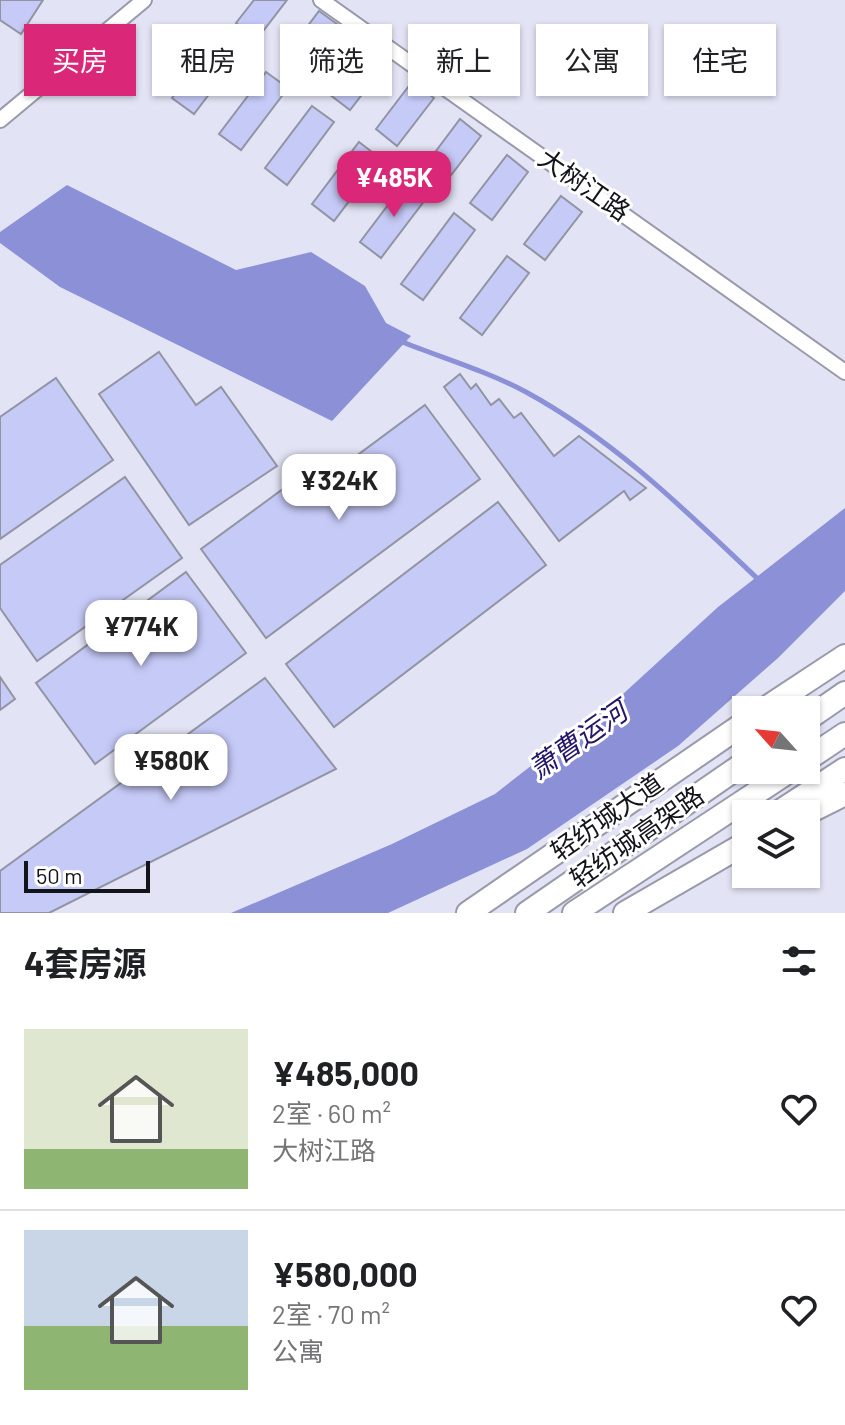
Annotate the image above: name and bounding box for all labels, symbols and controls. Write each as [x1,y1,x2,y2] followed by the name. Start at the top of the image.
[24,24,136,96] chip: 买房
[152,24,264,96] chip: 租房
[280,24,392,96] chip: 筛选
[408,24,520,96] chip: 新上
[536,24,648,96] chip: 公寓
[664,24,776,96] chip: 住宅
[533,141,636,226] street label: 大树江路
[338,151,450,219] pin: ¥485K
[355,161,433,192] text: ¥485K
[283,454,395,522] pin: ¥324K
[300,464,378,495] text: ¥324K
[85,600,197,668] pin: ¥774K
[103,610,179,641] text: ¥774K
[522,690,637,785] water label: 萧曹运河
[732,696,820,784] north arrow
[732,696,820,888] map controls
[115,734,227,802] pin: ¥580K
[132,744,210,775] text: ¥580K
[544,766,668,866] street label: 轻纺城大道
[563,778,709,893] street label: 轻纺城高架路
[732,800,820,888] button: layers
[24,857,150,893] scale bar
[36,862,82,888] text: 50 m
[777,939,821,983] icon: filters
[24,942,147,983] text: 4套房源
[272,1052,419,1093] text: ¥485,000
[88,1061,184,1157] icon: home
[777,1087,821,1131] icon: heart
[272,1097,391,1128] text: 2室 · 60 m²
[272,1134,376,1165] text: 大树江路
[272,1253,418,1294] text: ¥580,000
[88,1262,184,1358] icon: home
[777,1288,821,1332] icon: heart
[272,1298,390,1329] text: 2室 · 70 m²
[272,1335,324,1366] text: 公寓

